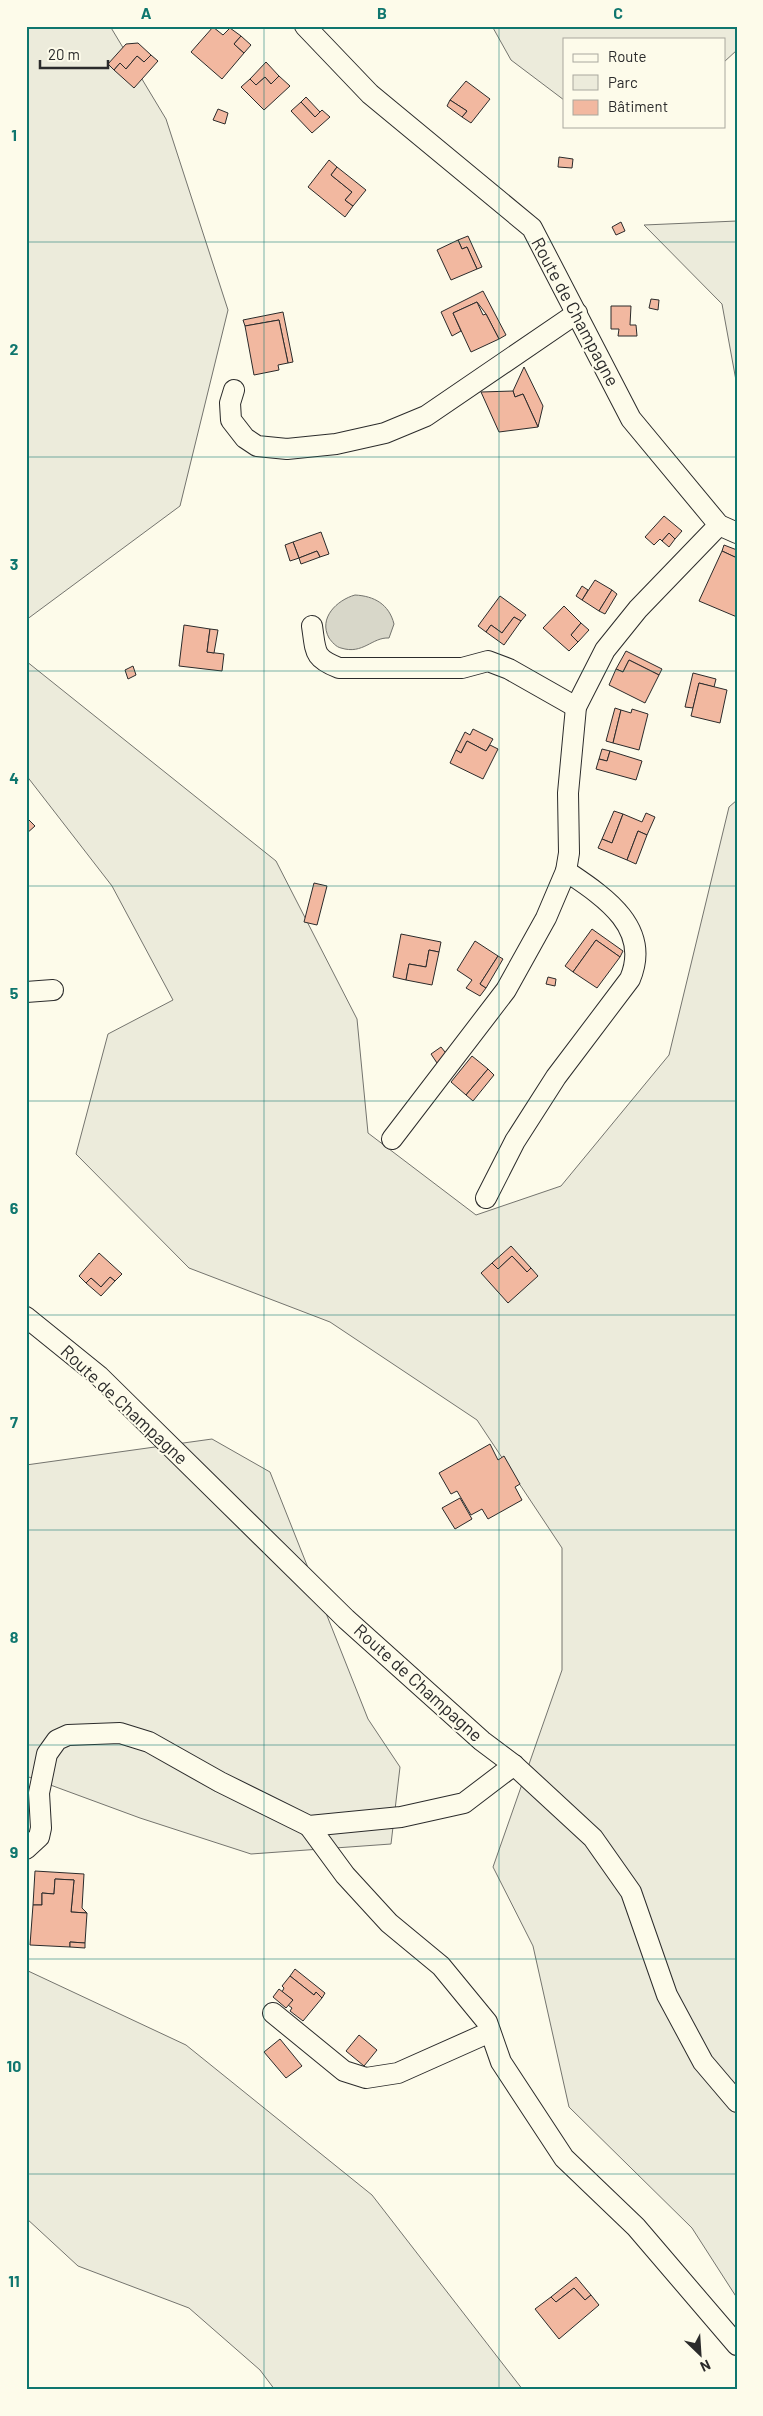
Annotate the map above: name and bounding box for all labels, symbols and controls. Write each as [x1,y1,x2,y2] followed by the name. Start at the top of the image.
[141,3,152,22] text: A
[377,3,387,22] text: B
[613,3,623,22] text: C
[40,38,108,70] scale bar
[563,38,726,128] legend
[48,45,80,63] text: 20 m
[608,47,647,65] text: Route
[608,73,638,91] text: Parc
[608,97,668,115] text: Bâtiment
[11,125,17,144] text: 1
[527,233,624,390] street label: Route de Champagne
[10,339,19,358] text: 2
[10,554,18,573] text: 3
[9,768,19,787] text: 4
[10,983,19,1002] text: 5
[10,1198,19,1217] text: 6
[57,1340,193,1469] street label: Route de Champagne
[10,1412,18,1431] text: 7
[350,1619,488,1746] street label: Route de Champagne
[10,1627,19,1646] text: 8
[10,1842,18,1861] text: 9
[7,2056,21,2075] text: 10
[8,2271,20,2290] text: 11
[676,2328,726,2378] north arrow
[698,2357,714,2376] text: N

